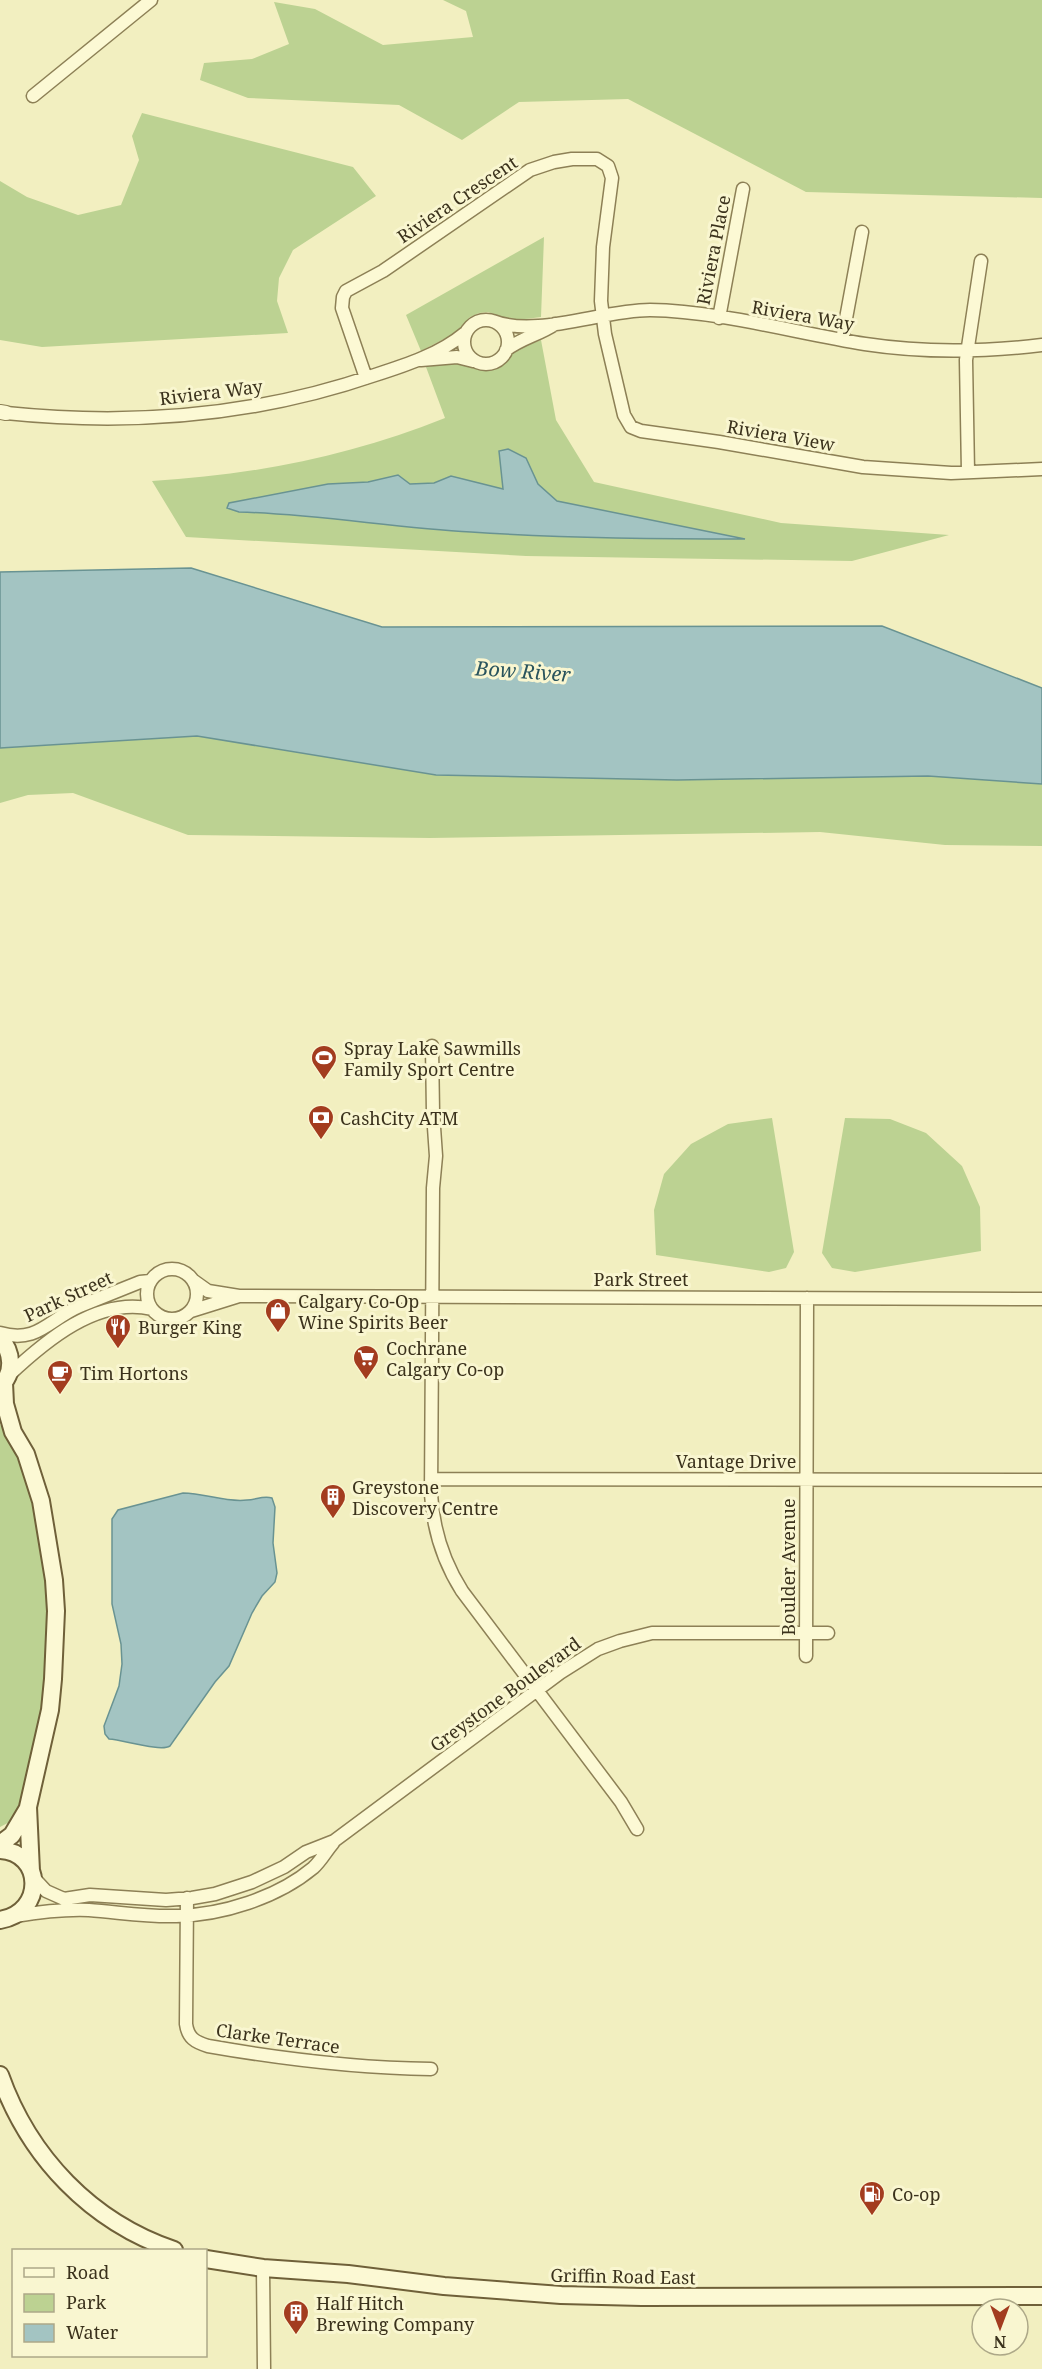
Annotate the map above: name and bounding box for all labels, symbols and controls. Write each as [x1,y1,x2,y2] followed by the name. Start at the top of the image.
[392,150,522,248] street label: Riviera Crescent
[691,193,735,307] street label: Riviera Place
[750,294,857,336] street label: Riviera Way
[158,374,265,410] street label: Riviera Way
[725,414,837,456] street label: Riviera View
[473,654,572,688] water label: Bow River
[344,1036,521,1081] place label: Spray Lake Sawmills Family Sport Centre
[309,1043,339,1081] sports icon: Spray Lake Sawmills Family Sport Centre
[306,1103,336,1141] bank icon: CashCity ATM
[340,1106,458,1130] place label: CashCity ATM
[20,1265,116,1327] street label: Park Street
[594,1267,688,1291] street label: Park Street
[298,1289,449,1334] place label: Calgary Co-Op Wine Spirits Beer
[263,1296,293,1334] shop icon: Calgary Co-Op Wine Spirits Beer
[103,1312,133,1350] restaurant icon: Burger King
[138,1315,242,1339] place label: Burger King
[386,1336,504,1381] place label: Cochrane Calgary Co-op
[351,1343,381,1381] supermarket icon: Cochrane Calgary Co-op
[45,1358,75,1396] cafe icon: Tim Hortons
[80,1361,188,1385] place label: Tim Hortons
[676,1449,796,1473] street label: Vantage Drive
[352,1475,498,1520] place label: Greystone Discovery Centre
[318,1482,348,1520] building icon: Greystone Discovery Centre
[776,1498,800,1636] street label: Boulder Avenue
[425,1631,585,1757] street label: Greystone Boulevard
[215,2017,341,2059] street label: Clarke Terrace
[857,2179,887,2217] fuel station icon: Co-op
[892,2182,940,2206] place label: Co-op
[12,2249,207,2357] legend
[66,2260,109,2284] text: Road
[550,2263,696,2289] street label: Griffin Road East
[66,2290,106,2314] text: Park
[316,2291,475,2336] place label: Half Hitch Brewing Company
[970,2297,1030,2357] north arrow
[281,2298,311,2336] building icon: Half Hitch Brewing Company
[66,2320,119,2344] text: Water
[993,2331,1006,2353] text: N

